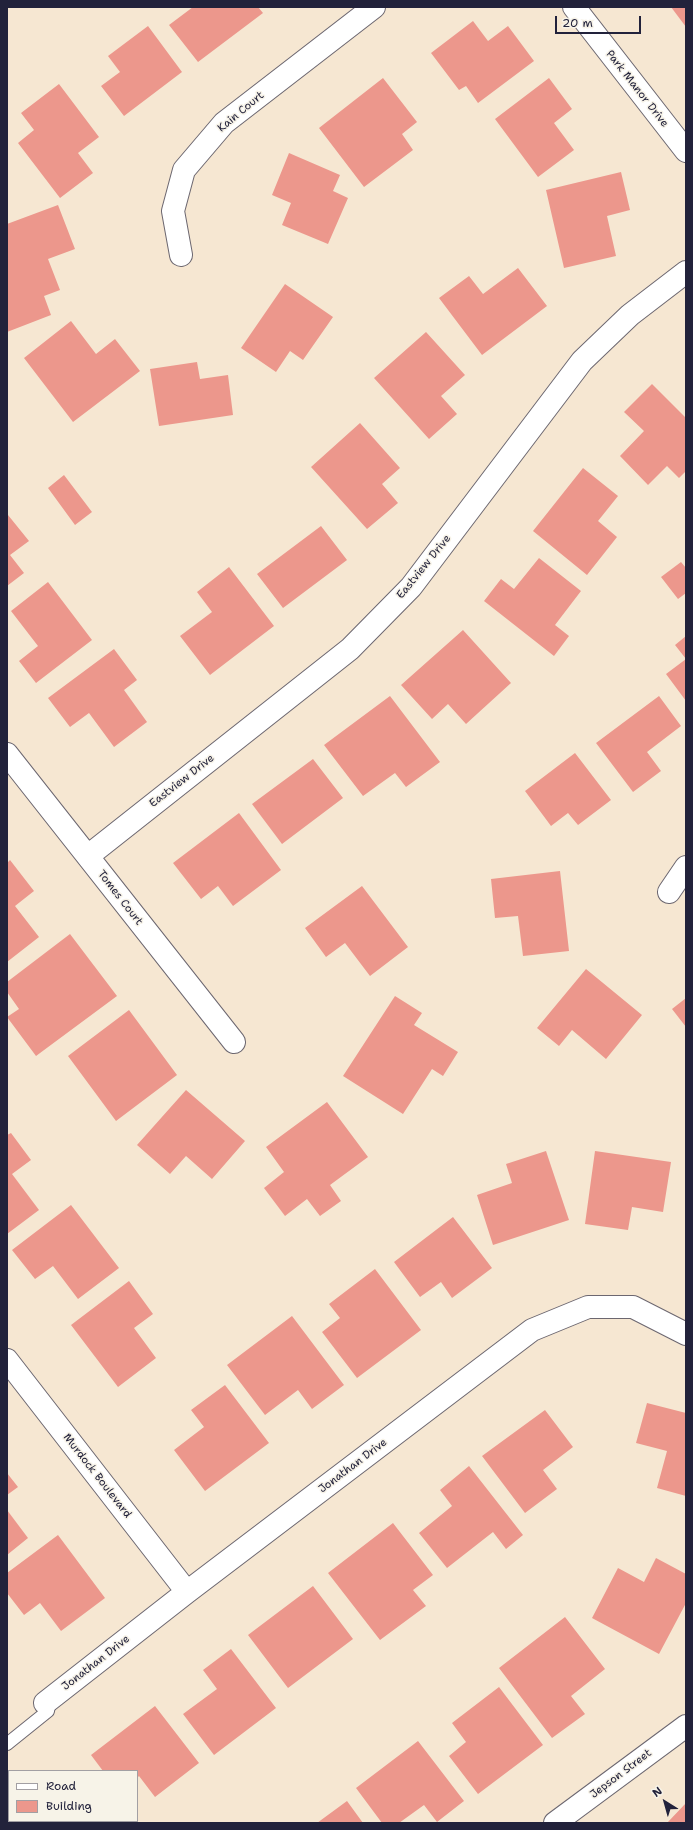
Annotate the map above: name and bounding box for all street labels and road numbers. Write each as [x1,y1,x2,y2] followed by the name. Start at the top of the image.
[603,48,671,130] street label: Park Manor Drive
[215,89,267,135] street label: Kain Court
[394,532,454,602] street label: Eastview Drive
[147,752,217,810] street label: Eastview Drive
[95,868,145,928] street label: Tomes Court
[60,1431,134,1521] street label: Murdock Boulevard
[316,1436,390,1496] street label: Jonathan Drive
[60,1632,132,1694] street label: Jonathan Drive
[588,1747,654,1801] street label: Jepson Street

